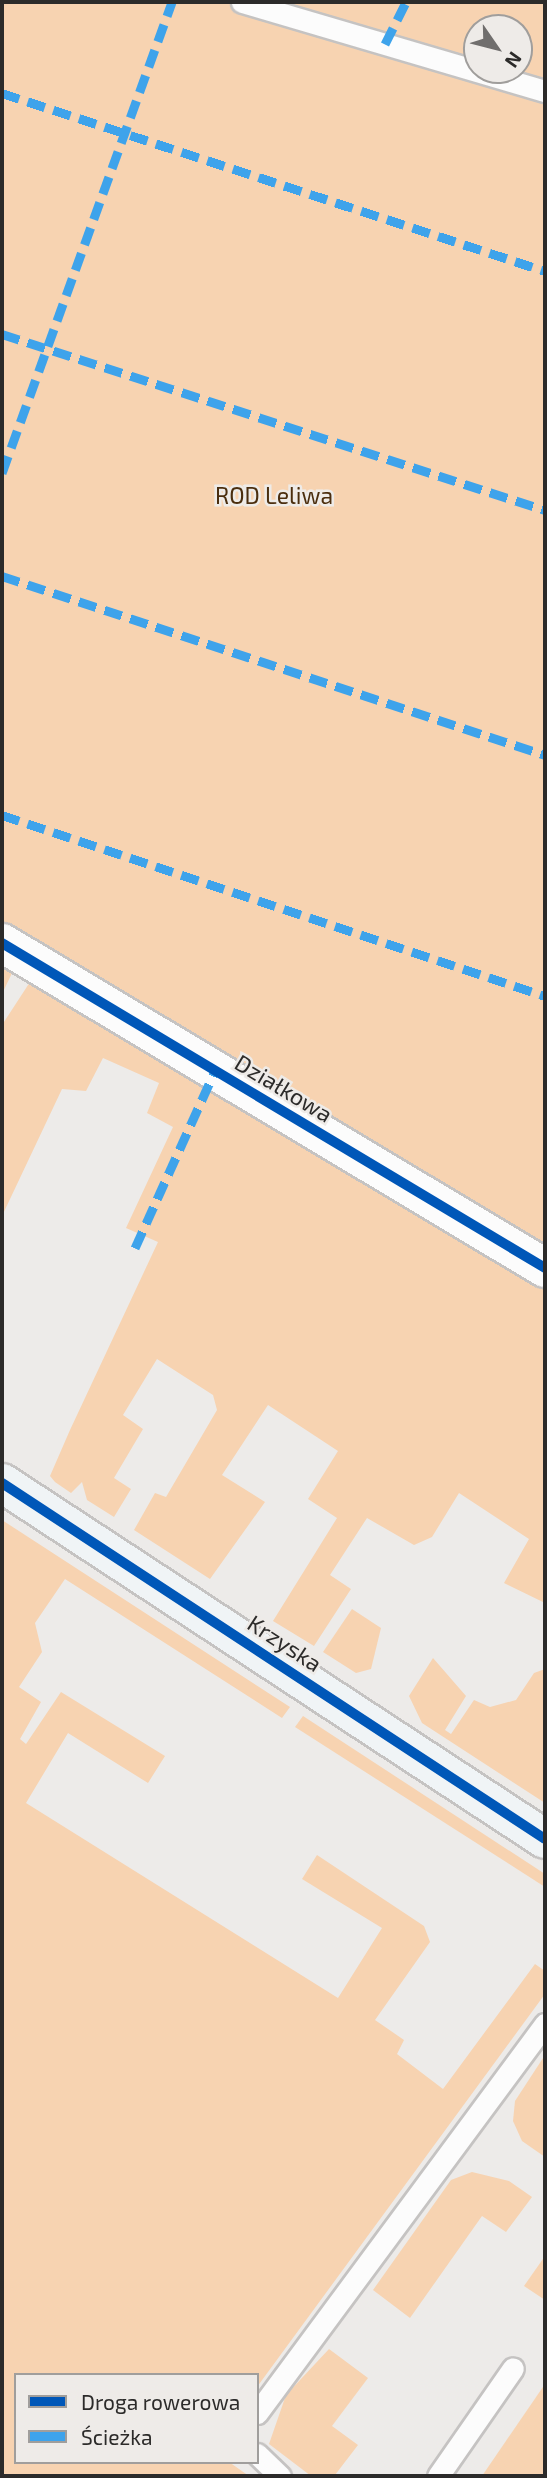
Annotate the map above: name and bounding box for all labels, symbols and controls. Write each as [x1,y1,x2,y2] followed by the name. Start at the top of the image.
[463,14,533,84] north arrow
[501,48,527,72] text: N
[215,481,333,509] park label: ROD Leliwa
[230,1048,338,1128] street label: Działkowa
[243,1609,327,1677] street label: Krzyska
[14,2373,259,2464] legend
[81,2389,240,2414] text: Droga rowerowa
[81,2424,152,2449] text: Ścieżka

